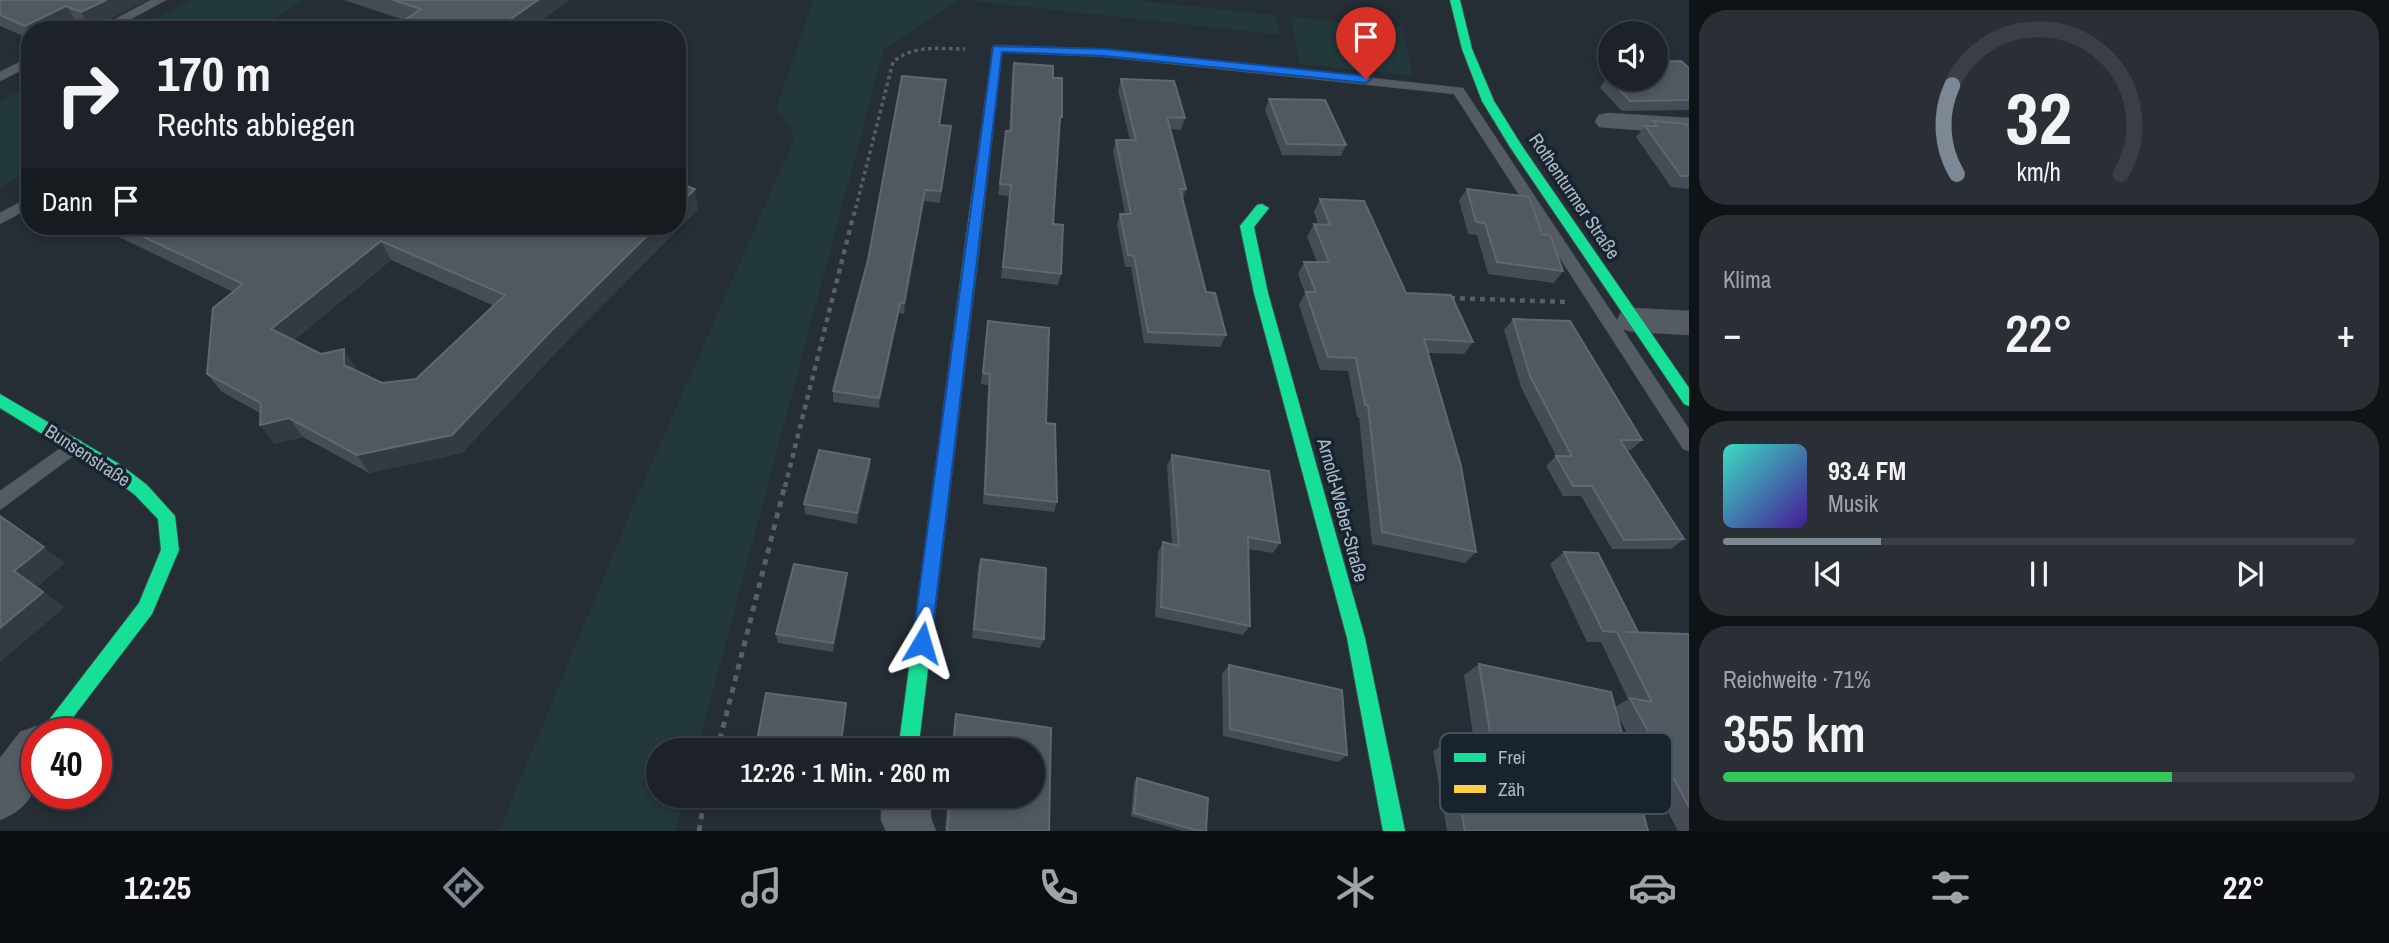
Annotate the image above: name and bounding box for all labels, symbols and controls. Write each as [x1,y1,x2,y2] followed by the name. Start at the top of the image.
[1336,7,1396,79] pin
[1347,18,1385,56] icon: arrive
[1598,21,1668,91] map controls
[1598,21,1668,91] button: sound
[157,40,271,106] text: 170 m
[42,49,133,140] icon: right
[2006,69,2072,167] text: 32
[157,103,355,146] text: Rechts abbiegen
[1523,128,1627,264] street label: Rothenturmer Straße
[2017,154,2061,188] text: km/h
[107,182,145,220] icon: arrive
[42,184,93,219] text: Dann
[1723,264,1771,295] text: Klima
[2005,298,2073,368] text: 22°
[1723,308,1741,359] text: −
[2337,308,2355,359] text: +
[40,418,136,492] street label: Bunsenstraße
[1311,434,1375,585] street label: Arnold-Weber-Straße
[1828,453,1906,488] text: 93.4 FM
[1828,488,1878,519] text: Musik
[1809,555,1847,593] icon: previous
[2020,555,2058,593] icon: pause
[2231,555,2269,593] icon: next
[885,606,959,680] position arrow
[1723,664,1871,695] text: Reichweite · 71%
[1723,698,1866,768] text: 355 km
[21,718,112,809] speed limit sign: 40
[1440,733,1672,814] legend
[1498,744,1526,770] text: Frei
[741,755,950,790] text: 12:26 · 1 Min. · 260 m
[1498,776,1525,802] text: Zäh
[439,863,488,912] icon: directions
[737,863,786,912] icon: music
[1034,863,1083,912] icon: phone
[1331,863,1380,912] icon: climate
[1628,863,1677,912] icon: car
[1926,863,1975,912] icon: filters
[124,866,191,909] text: 12:25
[2223,866,2265,909] text: 22°

